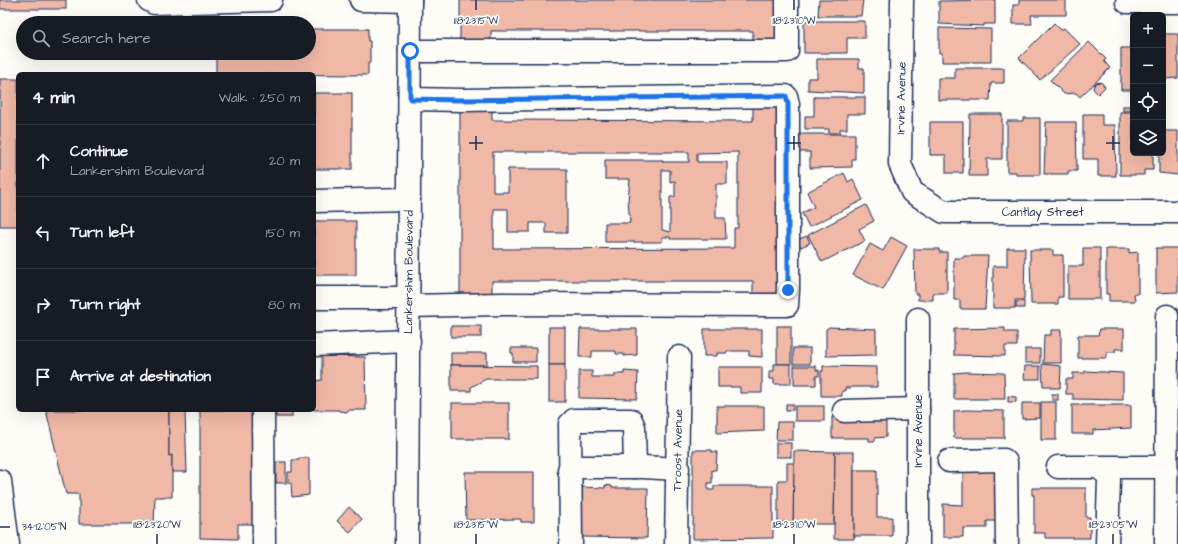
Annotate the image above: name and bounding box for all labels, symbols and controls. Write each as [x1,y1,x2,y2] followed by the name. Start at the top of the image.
[1130,12,1166,156] map controls
[1130,12,1166,48] button: +
[454,14,498,28] text: 118°23'15"W
[772,14,816,28] text: 118°23'10"W
[16,16,316,60] search box
[30,27,52,49] icon: search
[62,28,151,49] text: Search here
[401,42,419,60] route start
[1130,48,1166,84] button: −
[892,61,911,135] street label: Irvine Avenue
[1130,84,1166,120] button: locate
[32,86,75,110] text: 4 min
[219,89,300,107] text: Walk · 250 m
[1130,120,1166,156] button: layers
[70,141,128,162] text: Continue
[32,150,54,172] icon: ahead
[269,152,300,170] text: 20 m
[70,162,204,180] text: Lankershim Boulevard
[1002,204,1084,222] street label: Cantlay Street
[400,210,418,334] street label: Lankershim Boulevard
[32,222,54,244] icon: left
[70,222,134,243] text: Turn left
[266,224,300,242] text: 150 m
[779,281,797,299] route end
[32,294,54,316] icon: right
[70,294,141,315] text: Turn right
[268,296,300,314] text: 80 m
[32,366,54,388] icon: arrive
[70,366,211,387] text: Arrive at destination
[910,394,927,467] street label: Irvine Avenue
[669,408,687,491] street label: Troost Avenue
[133,518,181,532] text: 118°23'20"W
[454,518,498,532] text: 118°23'15"W
[772,518,816,532] text: 118°23'10"W
[1089,518,1138,532] text: 118°23'05"W
[22,520,66,534] text: 34°12'05"N

